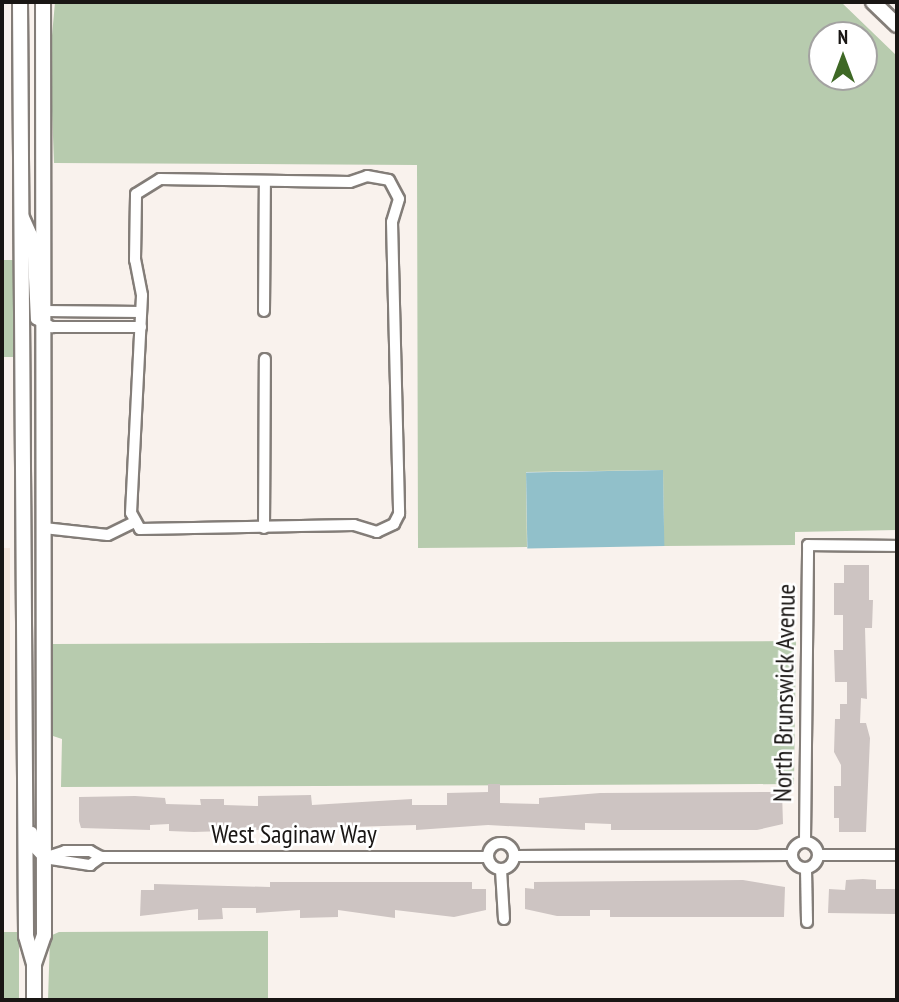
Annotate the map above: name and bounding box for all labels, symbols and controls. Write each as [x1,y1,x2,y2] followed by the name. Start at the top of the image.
[808,21,878,91] north arrow
[838,25,848,49] text: N
[766,583,802,803] street label: North Brunswick Avenue
[211,818,377,850] street label: West Saginaw Way

